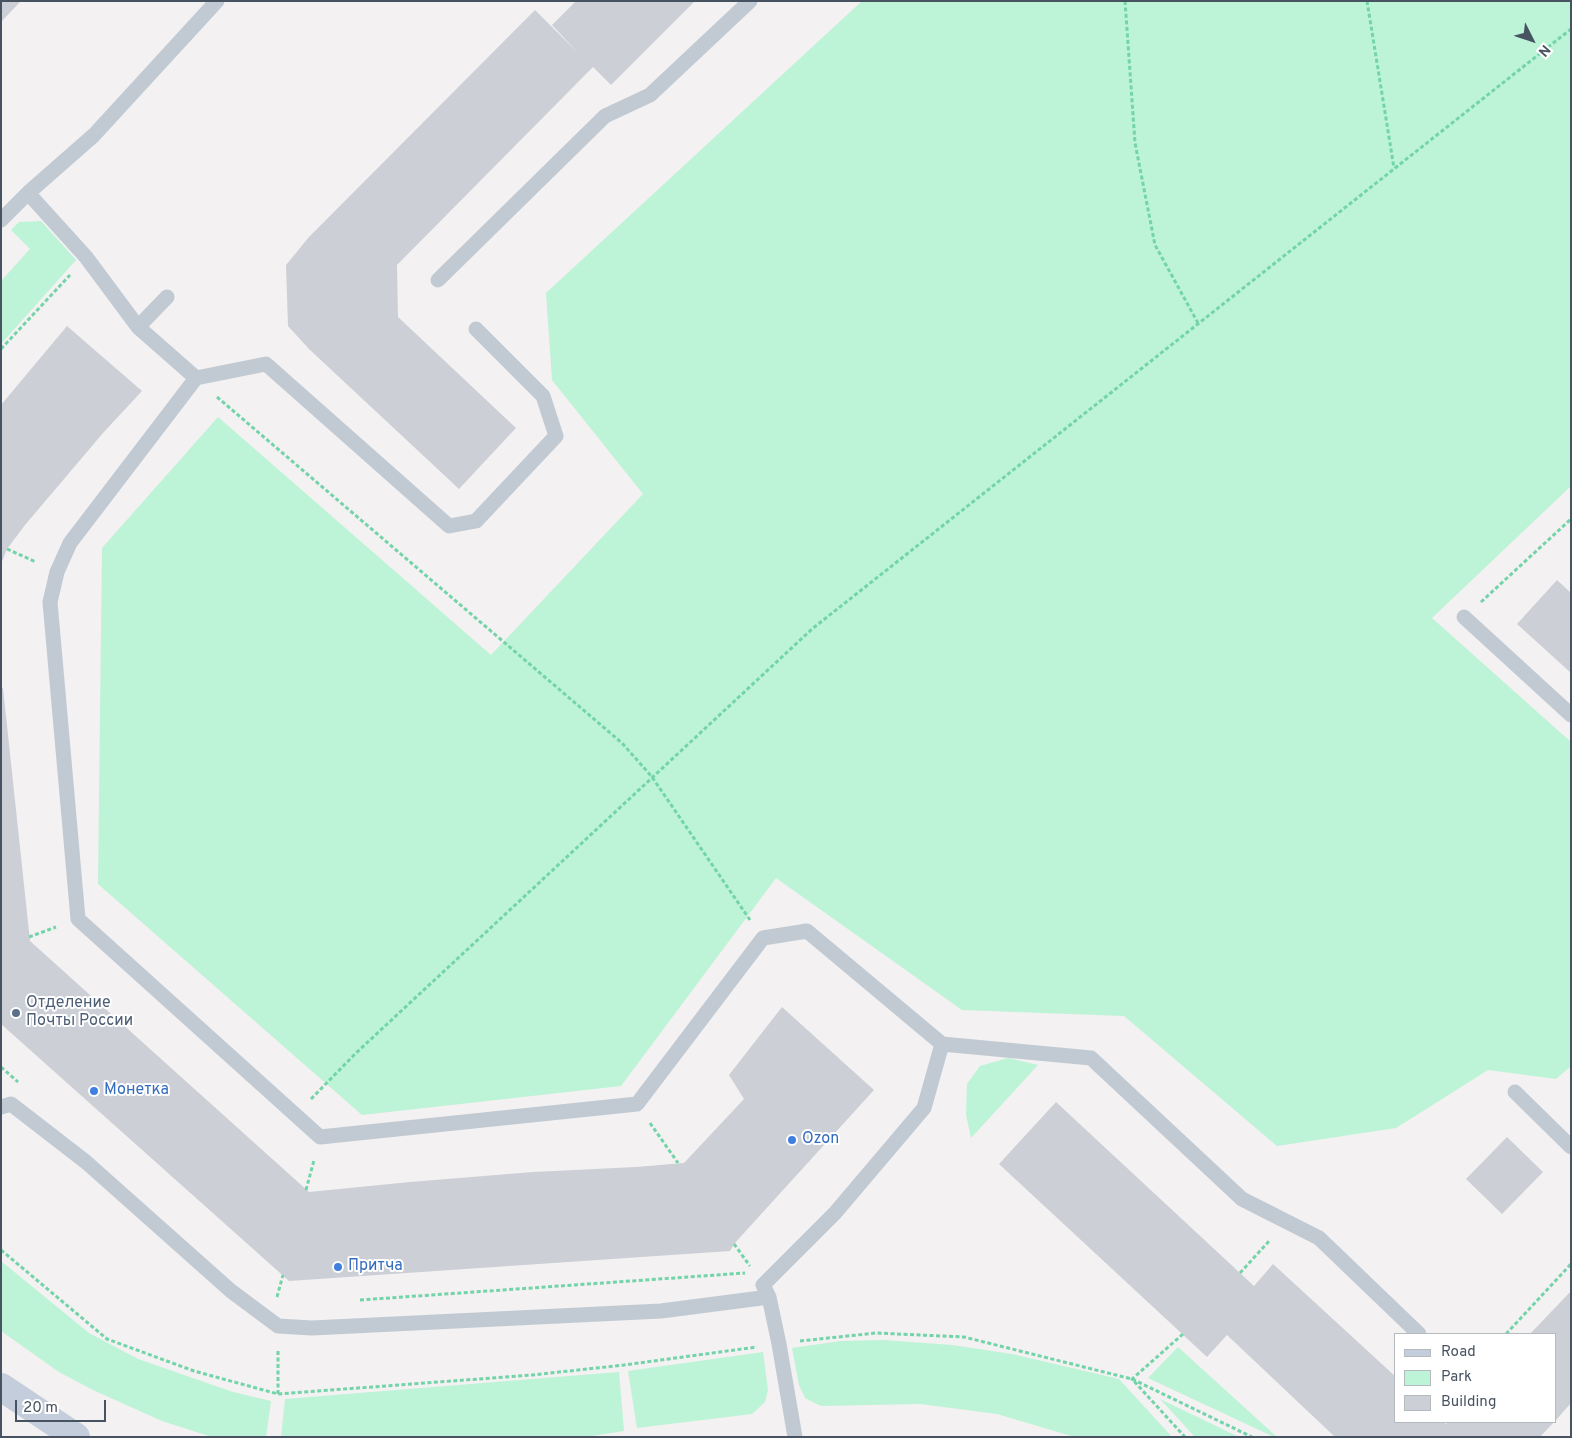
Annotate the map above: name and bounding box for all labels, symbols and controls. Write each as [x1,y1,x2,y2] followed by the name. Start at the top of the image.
[1507,15,1557,65] north arrow
[1534,41,1553,60] text: N
[26,994,133,1032] place label: Отделение Почты России
[10,1007,22,1019] marker: Отделение Почты России
[104,1081,169,1101] place label: Монетка
[88,1085,100,1097] marker: Монетка
[802,1130,839,1150] place label: Ozon
[786,1134,798,1146] marker: Ozon
[348,1257,403,1277] place label: Притча
[332,1261,344,1273] marker: Притча
[1394,1333,1557,1423] legend
[1441,1343,1476,1362] text: Road
[1441,1368,1472,1387] text: Park
[18,1390,109,1422] scale bar
[1441,1393,1496,1412] text: Building
[23,1399,58,1418] text: 20 m

